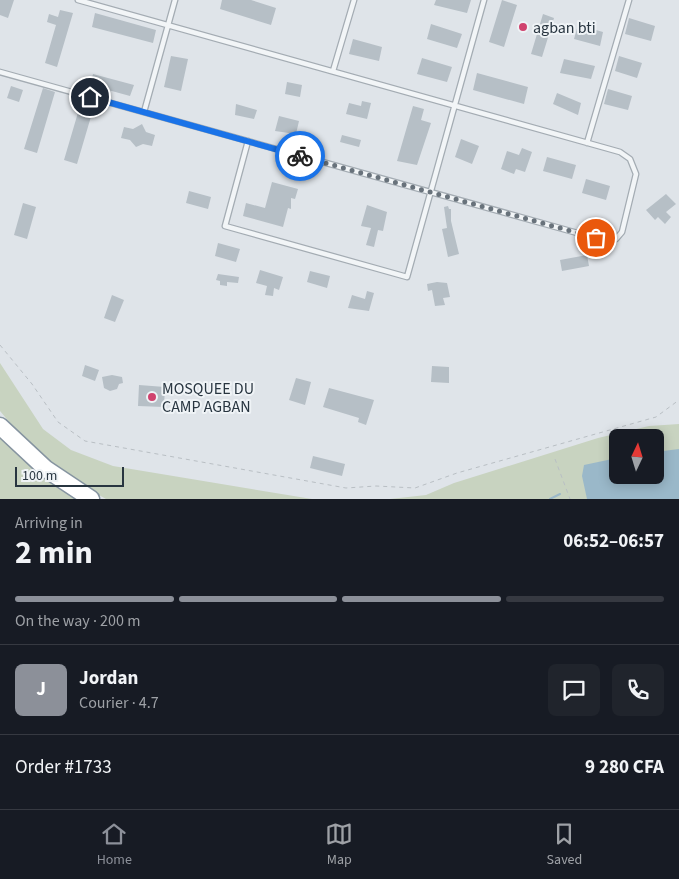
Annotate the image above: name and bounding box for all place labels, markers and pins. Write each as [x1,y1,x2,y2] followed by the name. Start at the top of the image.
[533,17,596,39] place label: agban bti
[517,21,529,33] marker: agban bti
[69,76,111,118] pin
[575,217,617,259] pin
[162,378,254,418] place label: MOSQUEE DU CAMP AGBAN
[146,391,158,403] marker: MOSQUEE DU CAMP AGBAN

